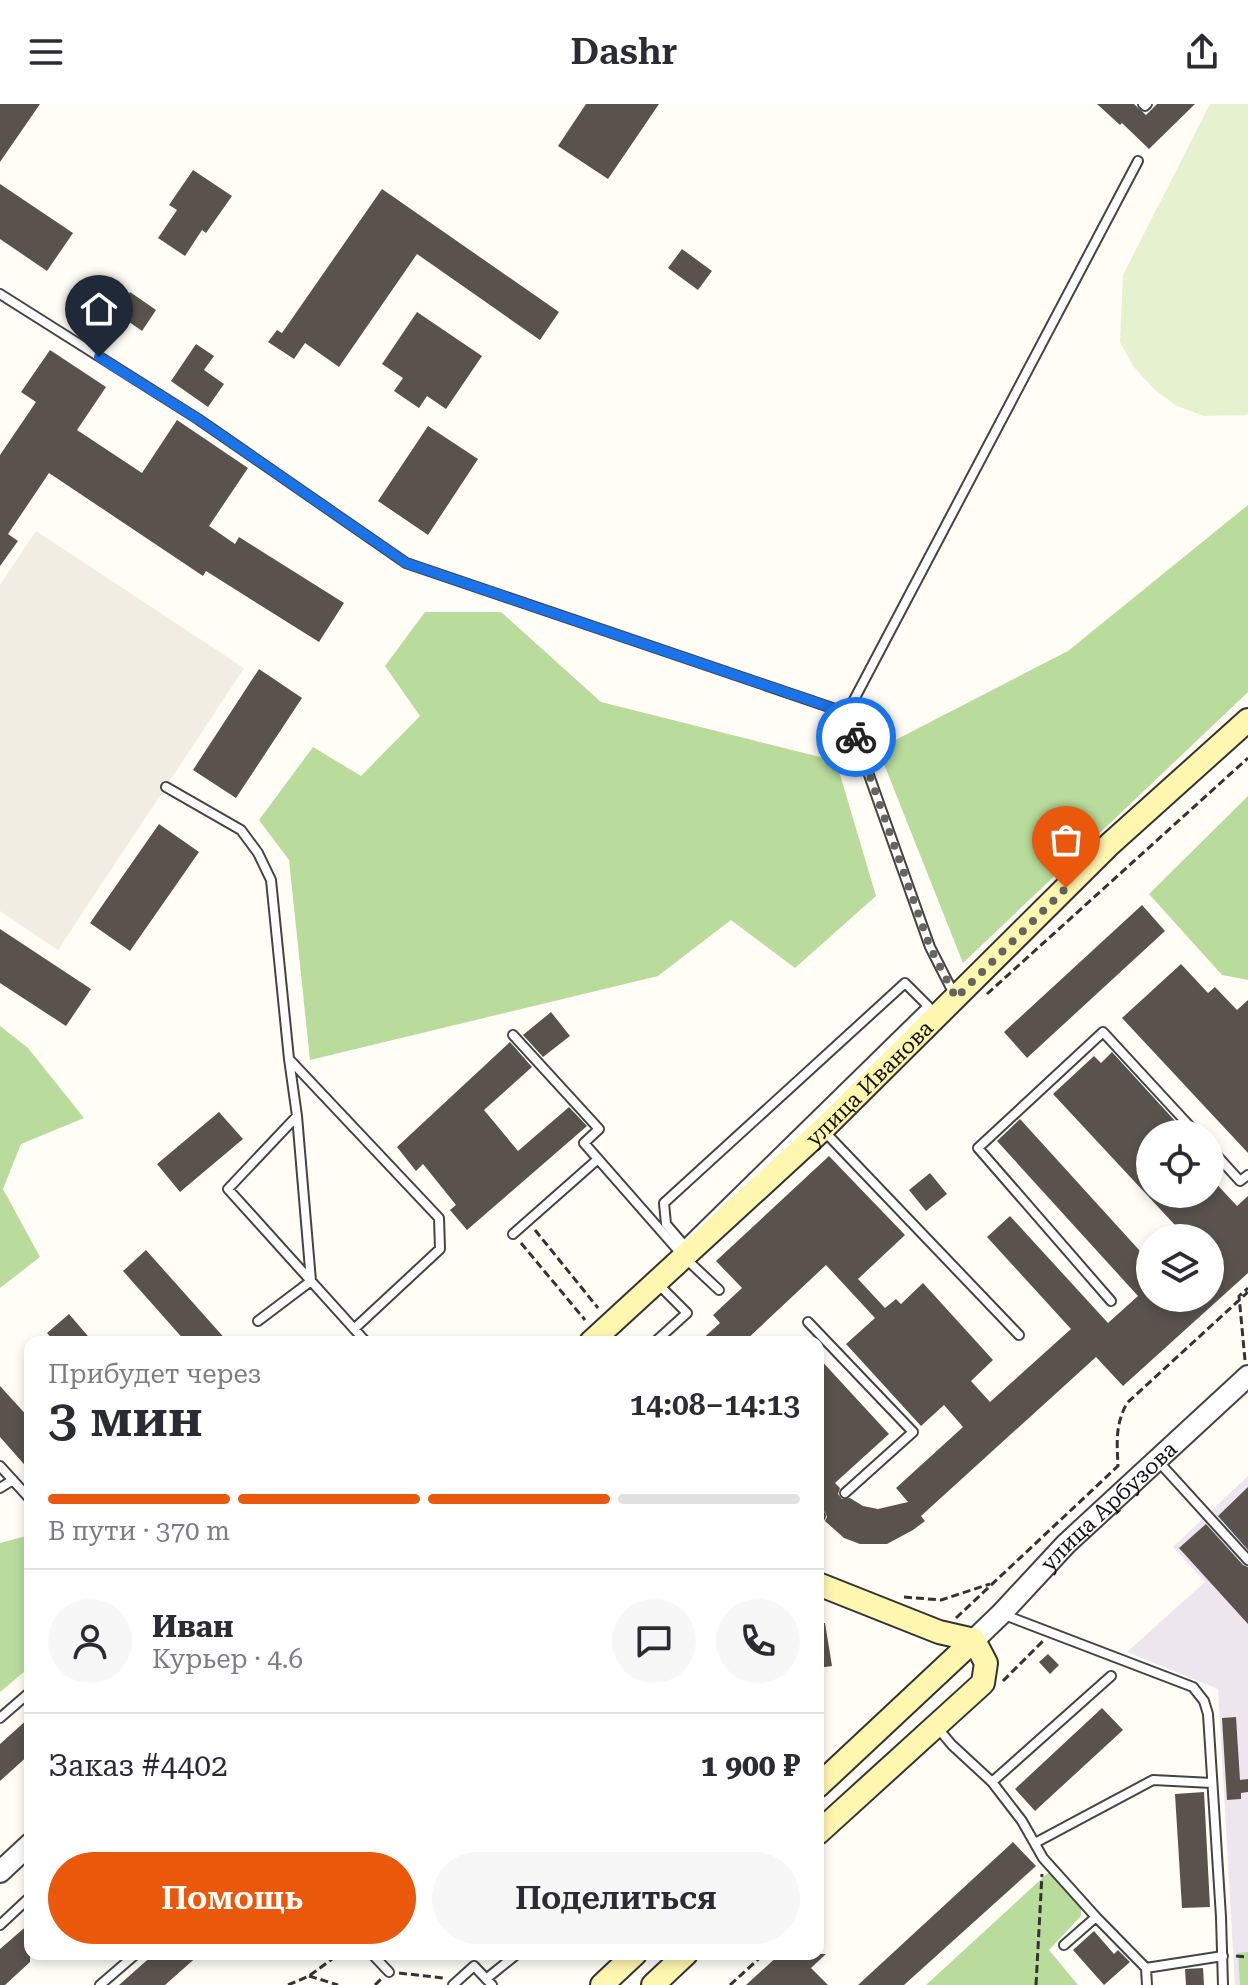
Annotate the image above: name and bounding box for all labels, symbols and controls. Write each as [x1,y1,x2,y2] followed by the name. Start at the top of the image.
[24,30,68,74] icon: menu
[1180,30,1224,74] icon: share
[571,31,677,73] text: Dashr
[65,275,133,357] pin
[77,287,121,331] icon: home
[816,697,896,777] courier
[834,715,878,759] icon: bike
[1032,806,1100,888] pin
[1044,818,1088,862] icon: bag
[801,1015,938,1151] street label: улица Иванова
[1136,1120,1224,1312] map controls
[1136,1120,1224,1208] button: locate
[1136,1224,1224,1312] button: layers
[48,1359,262,1389] text: Прибудет через
[630,1387,800,1422] text: 14:08–14:13
[48,1388,203,1449] text: 3 мин
[1036,1436,1182,1576] street label: улица Арбузова
[48,1516,230,1546] text: В пути · 370 m
[48,1599,132,1683] button: person
[612,1599,696,1683] button: chat
[716,1599,800,1683] button: phone
[152,1609,233,1644] text: Иван
[152,1644,303,1674] text: Курьер · 4.6
[48,1748,228,1783] text: Заказ #4402
[701,1748,800,1783] text: 1 900 ₽
[48,1852,416,1944] button: Помощь
[432,1852,800,1944] button: Поделиться

